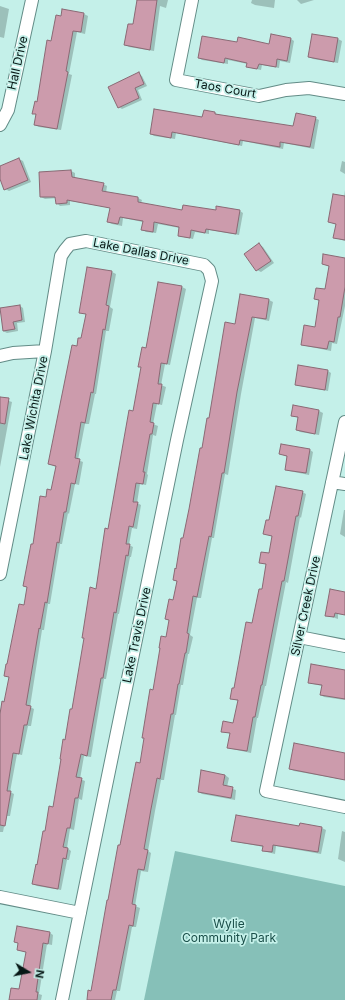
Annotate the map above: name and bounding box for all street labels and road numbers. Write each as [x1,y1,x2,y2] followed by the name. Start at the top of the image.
[5,35,31,91] street label: Hall Drive
[193,77,257,101] street label: Taos Court
[92,236,190,268] street label: Lake Dallas Drive
[17,355,51,461] street label: Lake Wichita Drive
[288,555,324,657] street label: Silver Creek Drive
[120,586,154,684] street label: Lake Travis Drive

